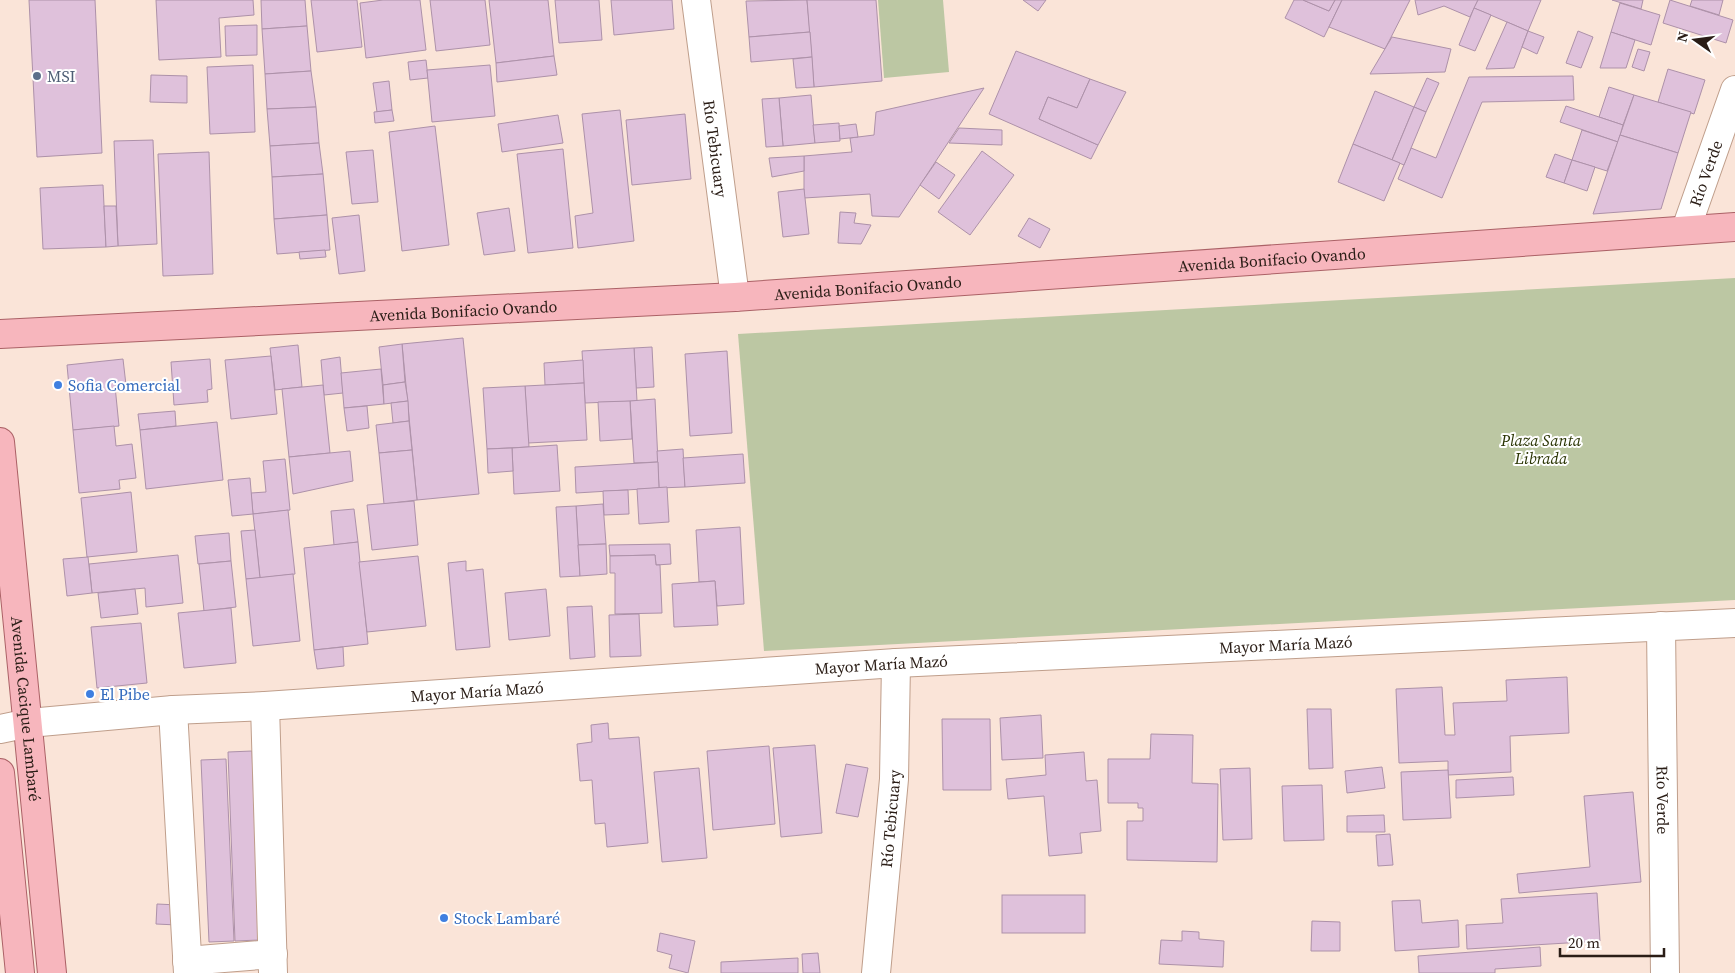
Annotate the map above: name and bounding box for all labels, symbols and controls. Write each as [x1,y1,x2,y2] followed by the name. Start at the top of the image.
[1670,15,1720,65] north arrow
[1671,29,1693,44] text: N
[47,65,75,87] place label: MSI
[31,70,43,82] marker: MSI
[698,99,733,200] street label: Río Tebicuary
[1684,137,1727,210] street label: Río Verde
[1177,242,1367,277] street label: Avenida Bonifacio Ovando
[773,270,962,305] street label: Avenida Bonifacio Ovando
[369,295,558,326] street label: Avenida Bonifacio Ovando
[68,374,180,396] place label: Sofia Comercial
[52,379,64,391] marker: Sofia Comercial
[1500,429,1582,469] park label: Plaza Santa Librada
[6,615,46,802] street label: Avenida Cacique Lambaré
[1219,630,1353,659] street label: Mayor María Mazó
[814,650,949,680] street label: Mayor María Mazó
[410,676,545,707] street label: Mayor María Mazó
[100,683,150,705] place label: El Pibe
[84,688,96,700] marker: El Pibe
[1652,765,1674,835] street label: Río Verde
[875,769,905,869] street label: Río Tebicuary
[454,907,560,929] place label: Stock Lambaré
[438,912,450,924] marker: Stock Lambaré
[1560,926,1664,958] scale bar
[1568,932,1600,953] text: 20 m

